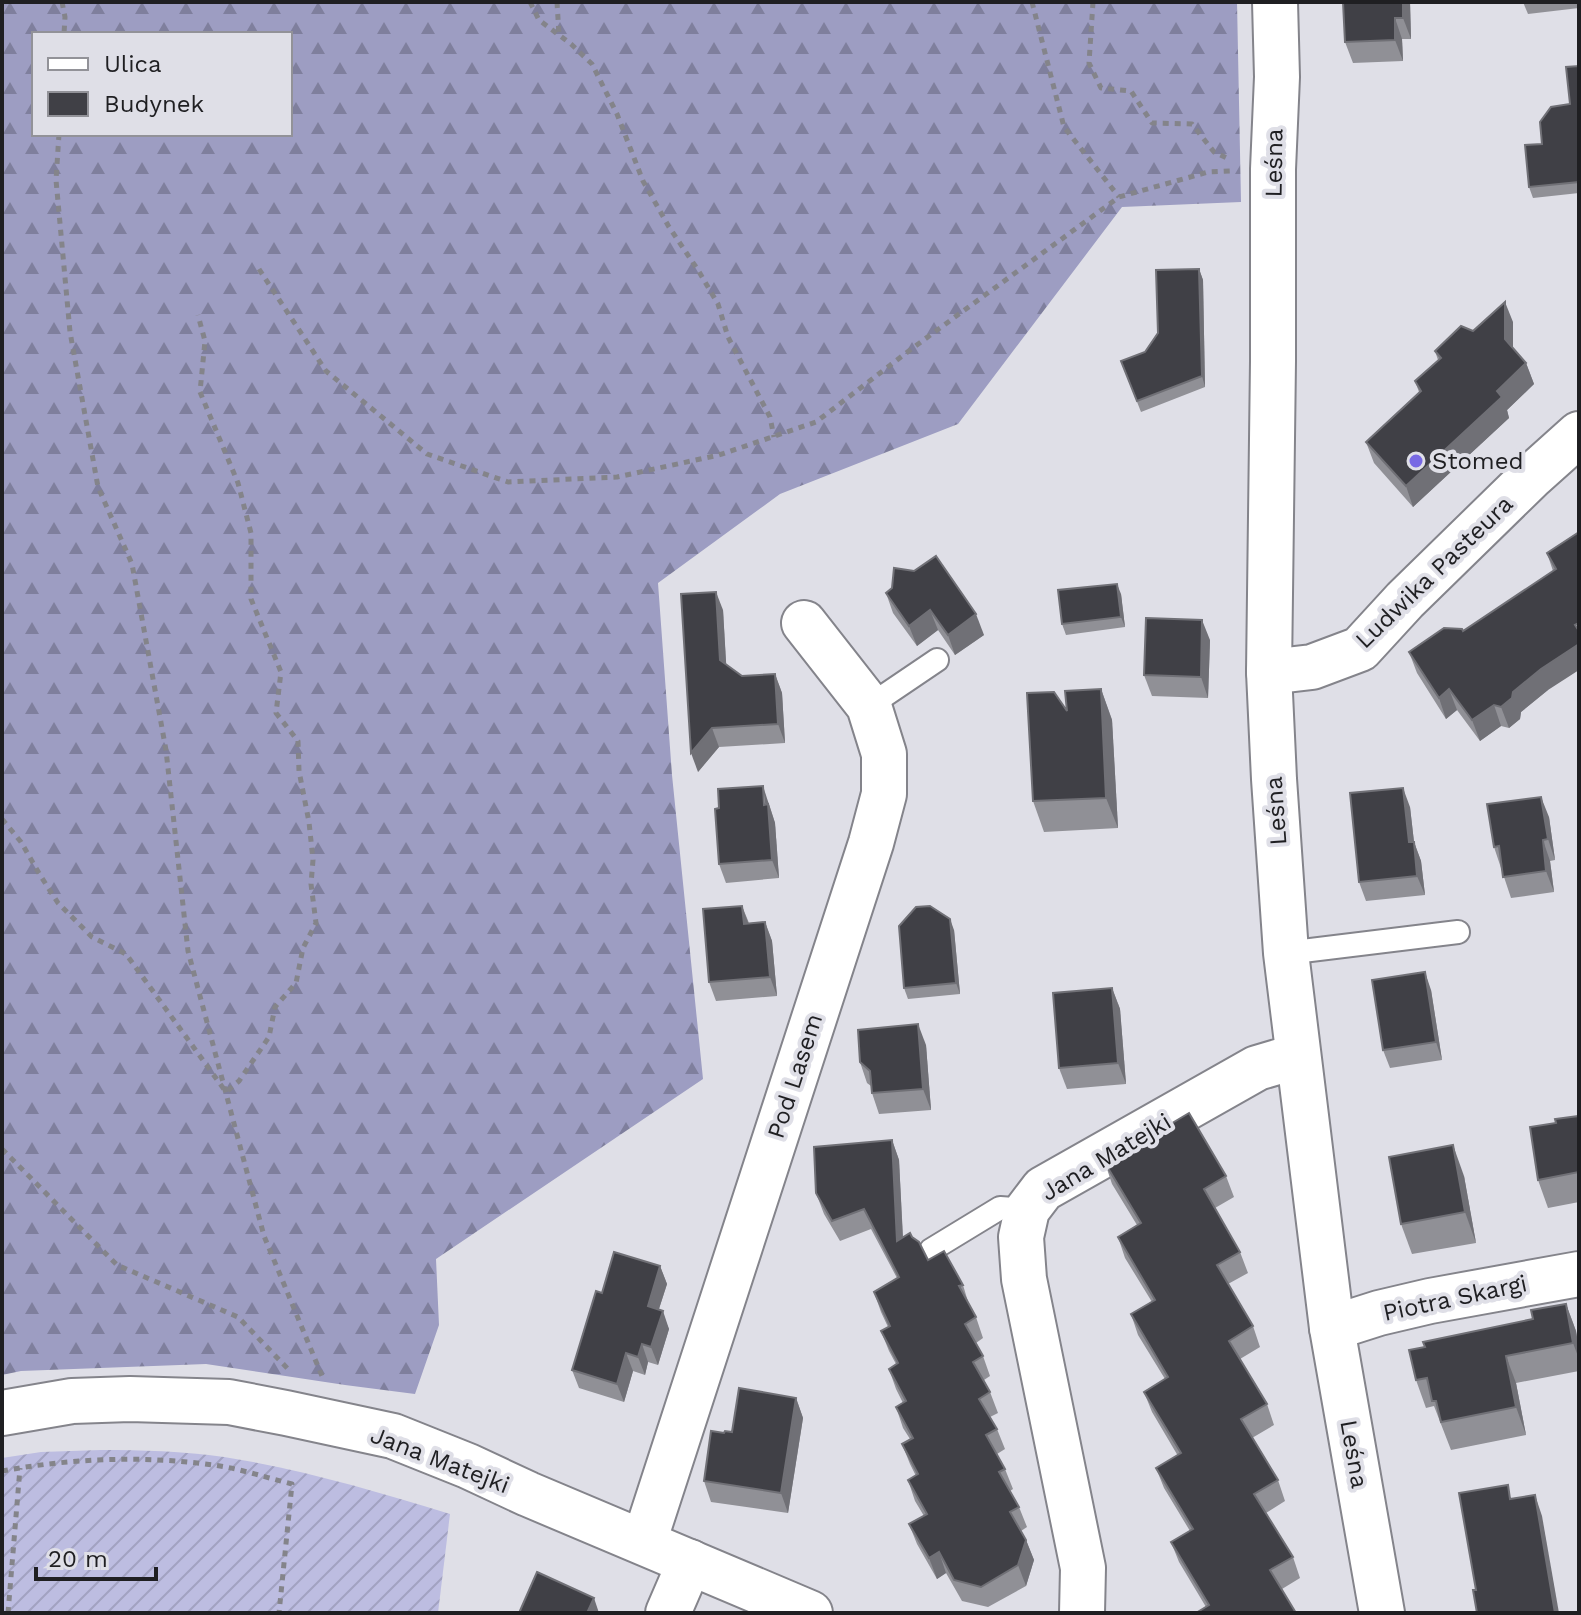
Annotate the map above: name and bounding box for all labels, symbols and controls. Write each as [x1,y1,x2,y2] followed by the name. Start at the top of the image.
[32,32,292,136] legend
[104,50,162,78] text: Ulica
[104,90,205,118] text: Budynek
[1259,128,1289,198] street label: Leśna
[1432,447,1524,475] place label: Stomed
[1407,452,1425,470] marker: Stomed
[1350,490,1518,654] street label: Ludwika Pasteura
[1260,776,1292,846] street label: Leśna
[762,1010,828,1142] street label: Pod Lasem
[1036,1107,1176,1207] street label: Jana Matejki
[1380,1269,1530,1327] street label: Piotra Skargi
[1334,1418,1374,1490] street label: Leśna
[367,1421,513,1499] street label: Jana Matejki
[36,1531,156,1581] scale bar
[48,1545,108,1573] text: 20 m

